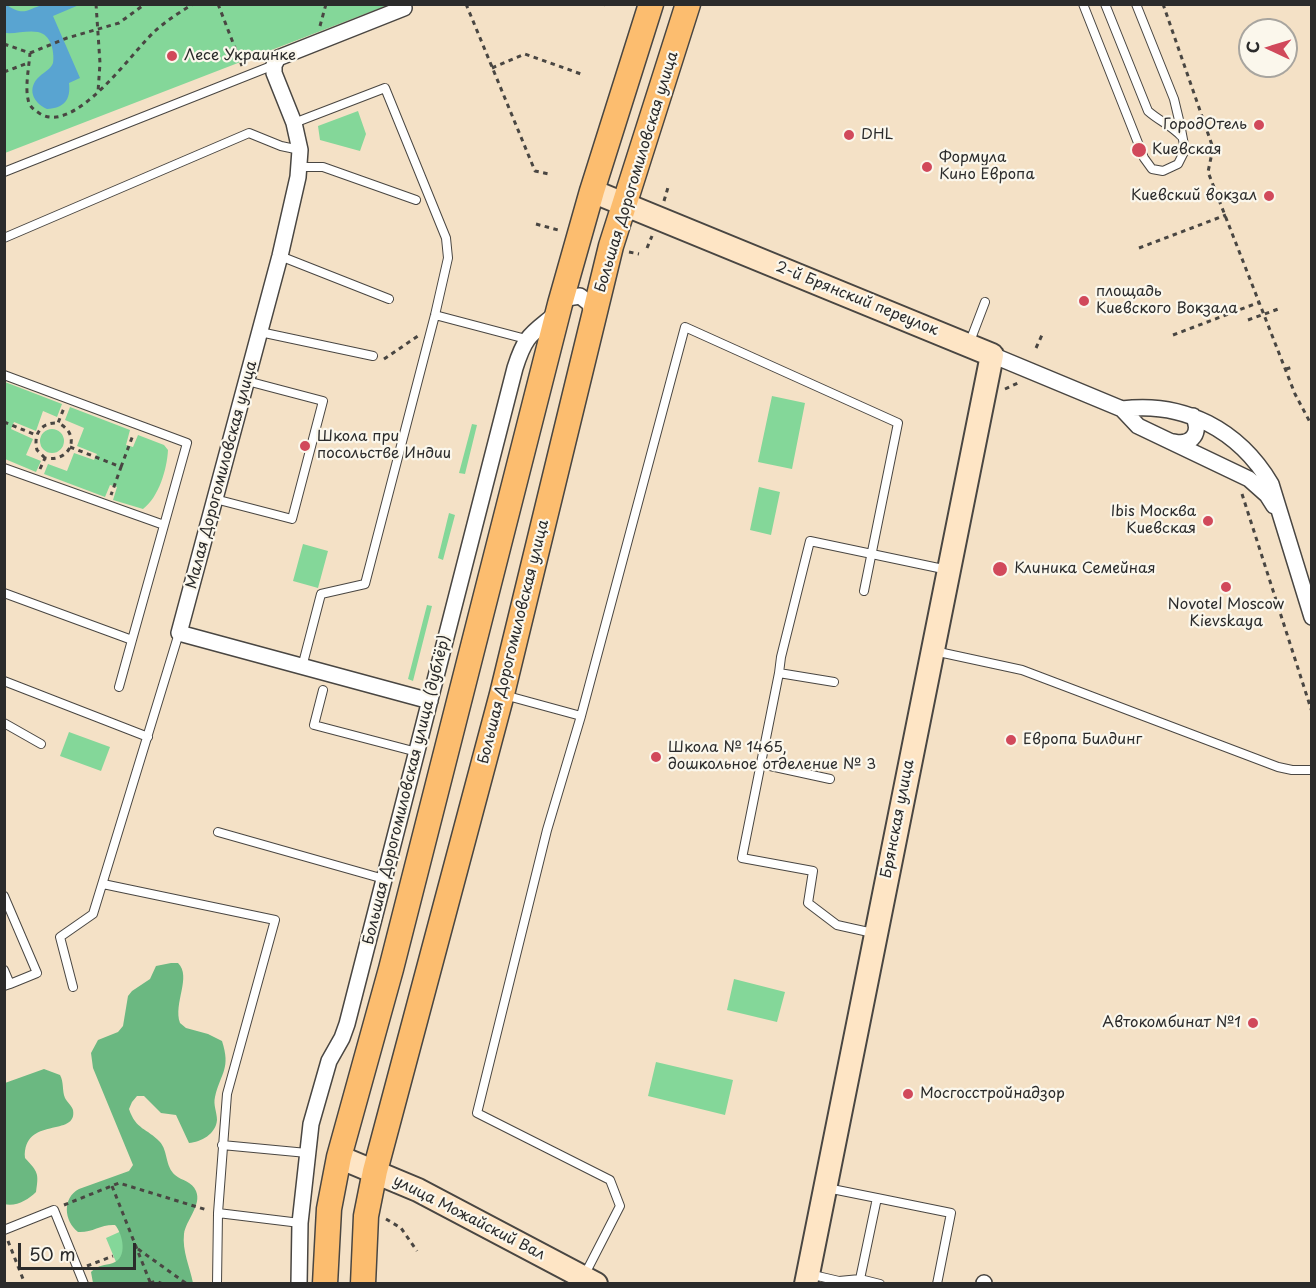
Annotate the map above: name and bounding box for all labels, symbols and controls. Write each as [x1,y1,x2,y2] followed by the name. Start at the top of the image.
[1238,18,1298,78] north arrow
[1240,40,1264,54] text: С
[184,47,296,65] place label: Лесе Украинке
[165,49,179,63] marker: Лесе Украинке
[592,49,682,295] street label: Большая Дорогомиловская улица
[1163,116,1247,134] place label: ГородОтель
[1252,118,1266,132] marker: ГородОтель
[861,126,893,144] place label: DHL
[842,128,856,142] marker: DHL
[1130,141,1148,159] marker: Киевская
[1152,141,1222,159] place label: Киевская
[939,149,1035,184] place label: Формула Кино Европа
[920,160,934,174] marker: Формула Кино Европа
[1131,187,1257,205] place label: Киевский вокзал
[1262,189,1276,203] marker: Киевский вокзал
[773,258,941,340] street label: 2-й Брянский переулок
[1096,283,1238,318] place label: площадь Киевского Вокзала
[1077,294,1091,308] marker: площадь Киевского Вокзала
[183,359,261,591] street label: Малая Дорогомиловская улица
[317,428,451,463] place label: Школа при посольстве Индии
[298,439,312,453] marker: Школа при посольстве Индии
[1111,503,1196,538] place label: Ibis Москва Киевская
[1201,514,1215,528] marker: Ibis Москва Киевская
[475,518,553,766] street label: Большая Дорогомиловская улица
[991,560,1009,578] marker: Клиника Семейная
[1014,560,1156,578] place label: Клиника Семейная
[1219,580,1233,594] marker: Novotel Moscow Kievskaya
[1168,596,1284,631] place label: Novotel Moscow Kievskaya
[360,633,454,947] street label: Большая Дорогомиловская улица (дублёр)
[1023,731,1142,749] place label: Европа Билдинг
[1004,733,1018,747] marker: Европа Билдинг
[668,739,876,774] place label: Школа № 1465, дошкольное отделение № 3
[649,750,663,764] marker: Школа № 1465, дошкольное отделение № 3
[878,758,918,880] street label: Брянская улица
[1102,1014,1241,1032] place label: Автокомбинат №1
[1246,1016,1260,1030] marker: Автокомбинат №1
[920,1085,1065,1103] place label: Мосгосстройнадзор
[901,1087,915,1101] marker: Мосгосстройнадзор
[390,1172,548,1264] street label: улица Можайский Вал
[21,1231,140,1269] scale bar
[29,1240,76,1267] text: 50 m

